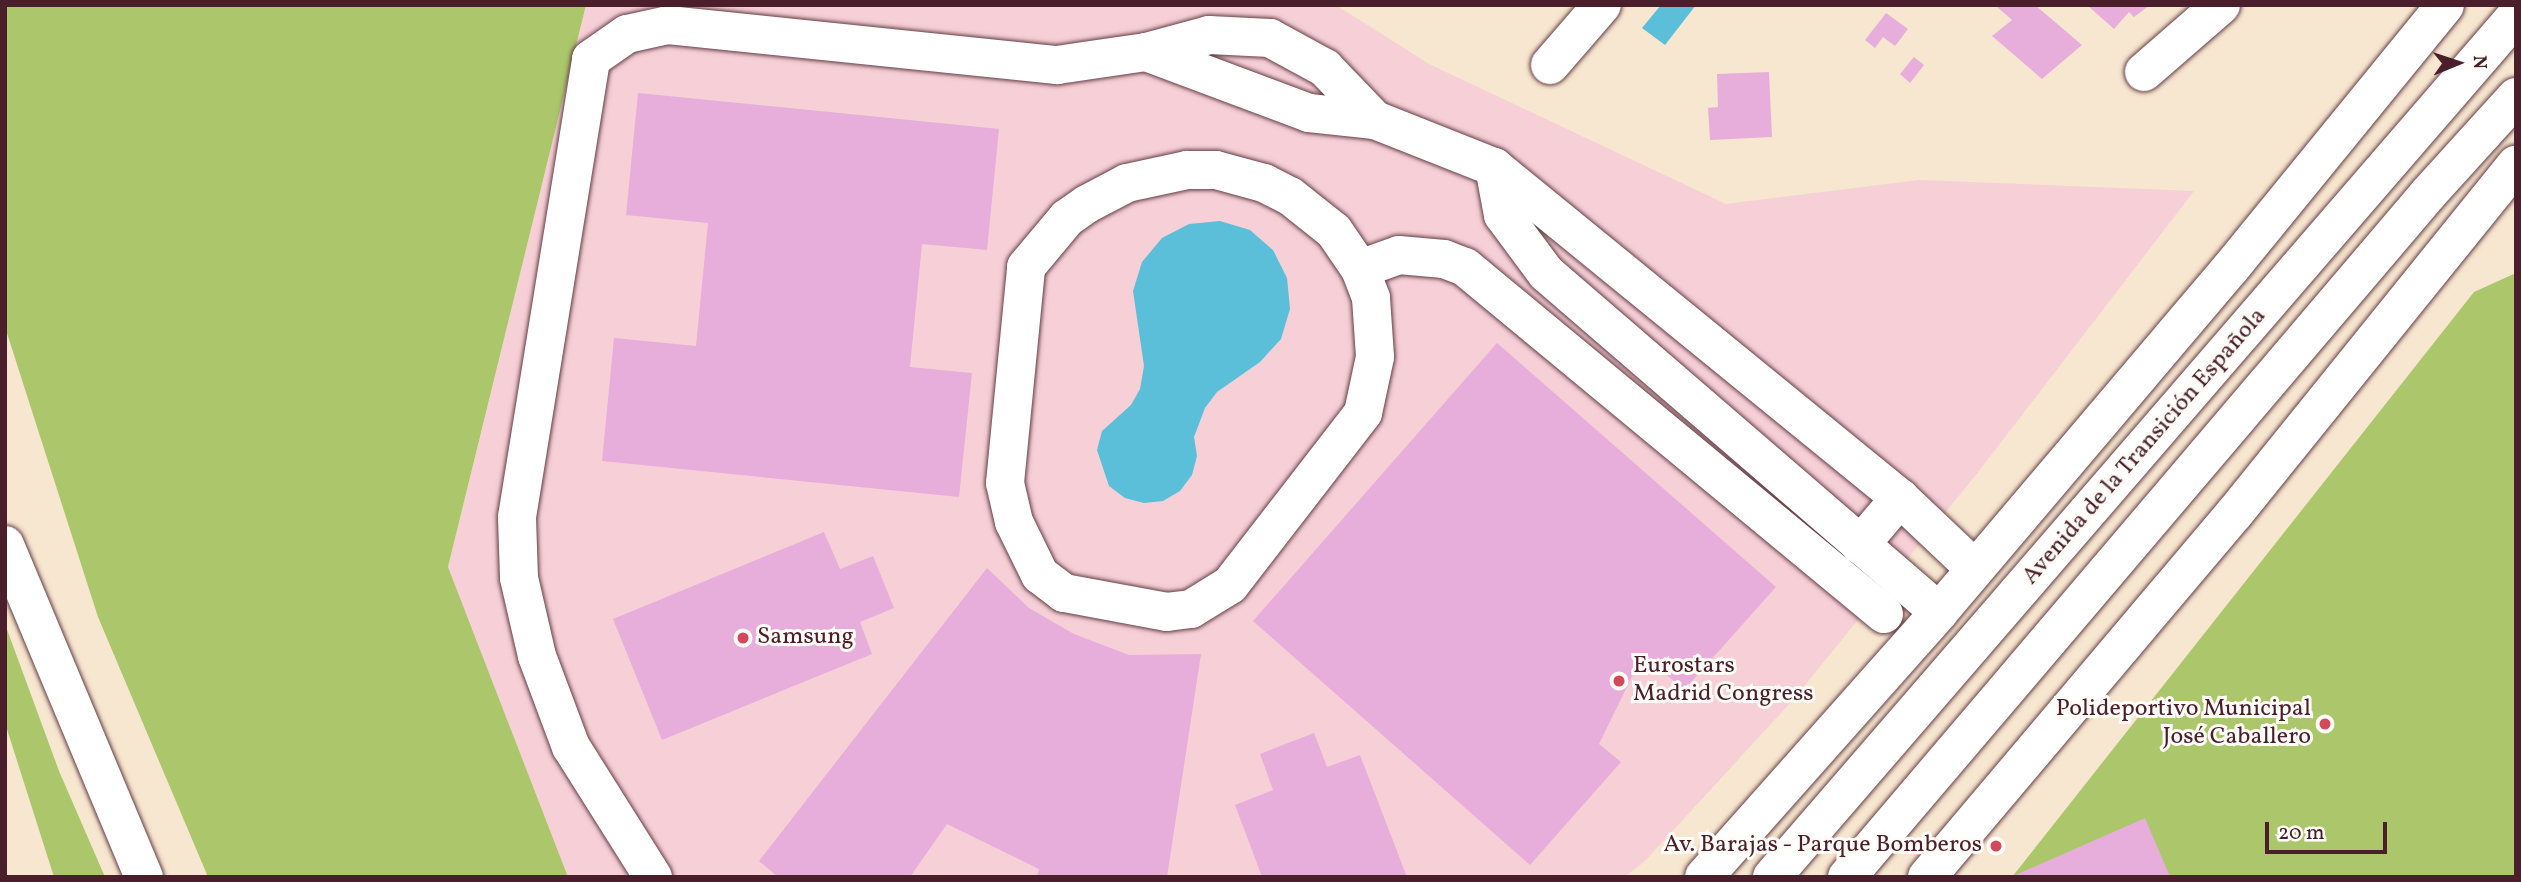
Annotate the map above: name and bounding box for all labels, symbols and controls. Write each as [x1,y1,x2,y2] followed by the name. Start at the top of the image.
[2423,28,2493,98] north arrow
[2466,55,2492,70] text: N
[2017,303,2273,591] street label: Avenida de la Transición Española
[757,624,854,652] place label: Samsung
[735,630,751,646] marker: Samsung
[1633,653,1813,709] place label: Eurostars Madrid Congress
[1611,673,1627,689] marker: Eurostars Madrid Congress
[2056,696,2311,752] place label: Polideportivo Municipal José Caballero
[2317,716,2333,732] marker: Polideportivo Municipal José Caballero
[2269,808,2392,852] scale bar
[2278,819,2324,848] text: 20 m
[1663,832,1982,860] place label: Av. Barajas - Parque Bomberos
[1988,838,2004,854] marker: Av. Barajas - Parque Bomberos

